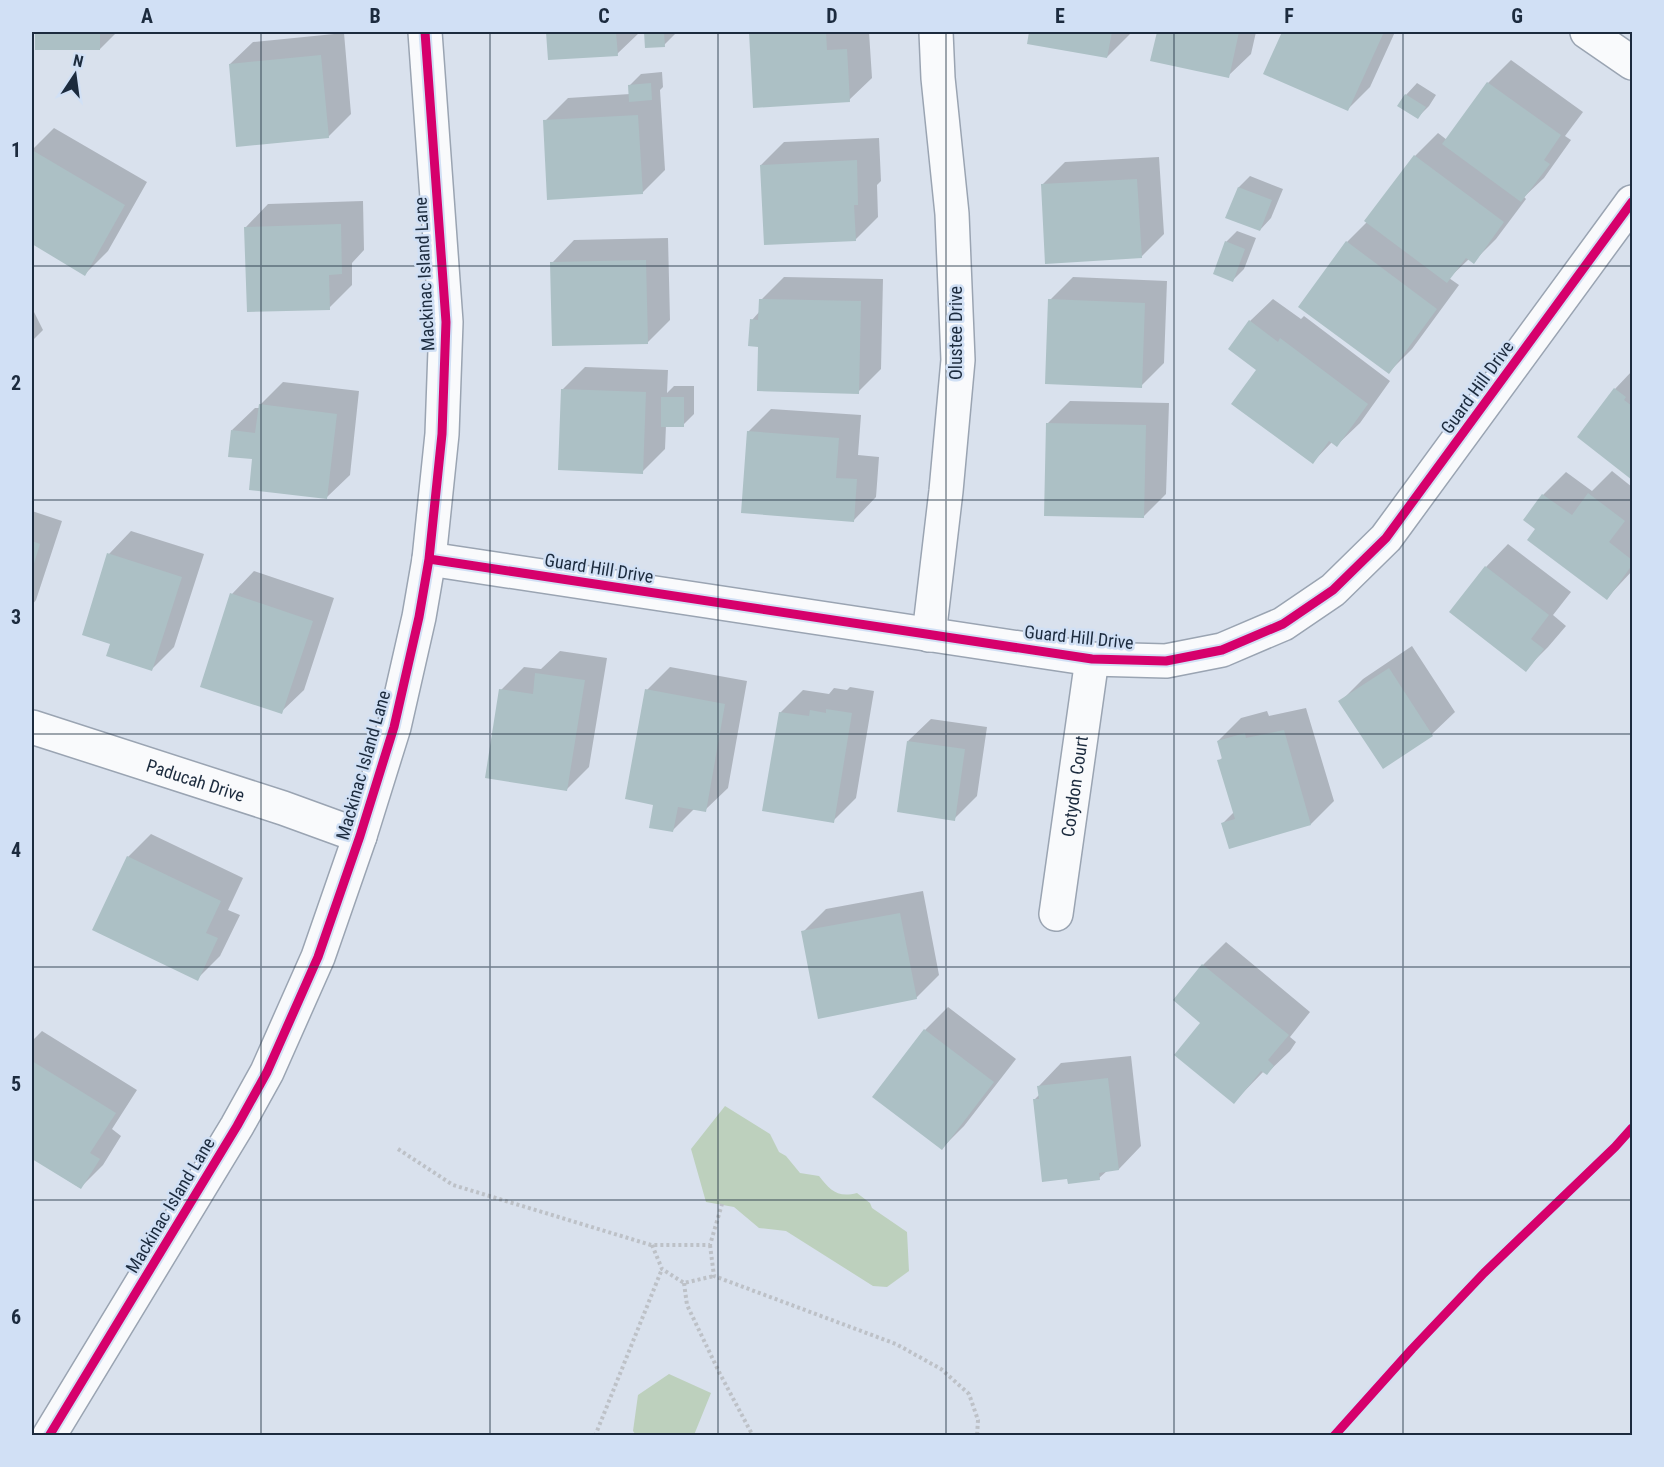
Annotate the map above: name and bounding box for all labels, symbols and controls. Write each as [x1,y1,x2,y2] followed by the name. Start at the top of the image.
[141,4,153,28] text: A
[369,4,381,28] text: B
[598,4,610,28] text: C
[826,4,838,28] text: D
[1055,4,1065,28] text: E
[1284,4,1294,28] text: F
[1511,4,1523,28] text: G
[45,45,105,105] north arrow
[71,51,85,71] text: N
[11,138,21,162] text: 1
[409,196,439,352] street label: Mackinac Island Lane
[945,286,966,380] street label: Olustee Drive
[1436,336,1518,438] street label: Guard Hill Drive
[11,371,21,395] text: 2
[543,549,655,587] street label: Guard Hill Drive
[11,605,21,629] text: 3
[1023,621,1135,653] street label: Guard Hill Drive
[332,688,394,842] street label: Mackinac Island Lane
[1057,734,1092,838] street label: Cotydon Court
[144,754,247,805] street label: Paducah Drive
[11,838,21,862] text: 4
[11,1072,21,1096] text: 5
[121,1134,219,1276] street label: Mackinac Island Lane
[11,1305,21,1329] text: 6

